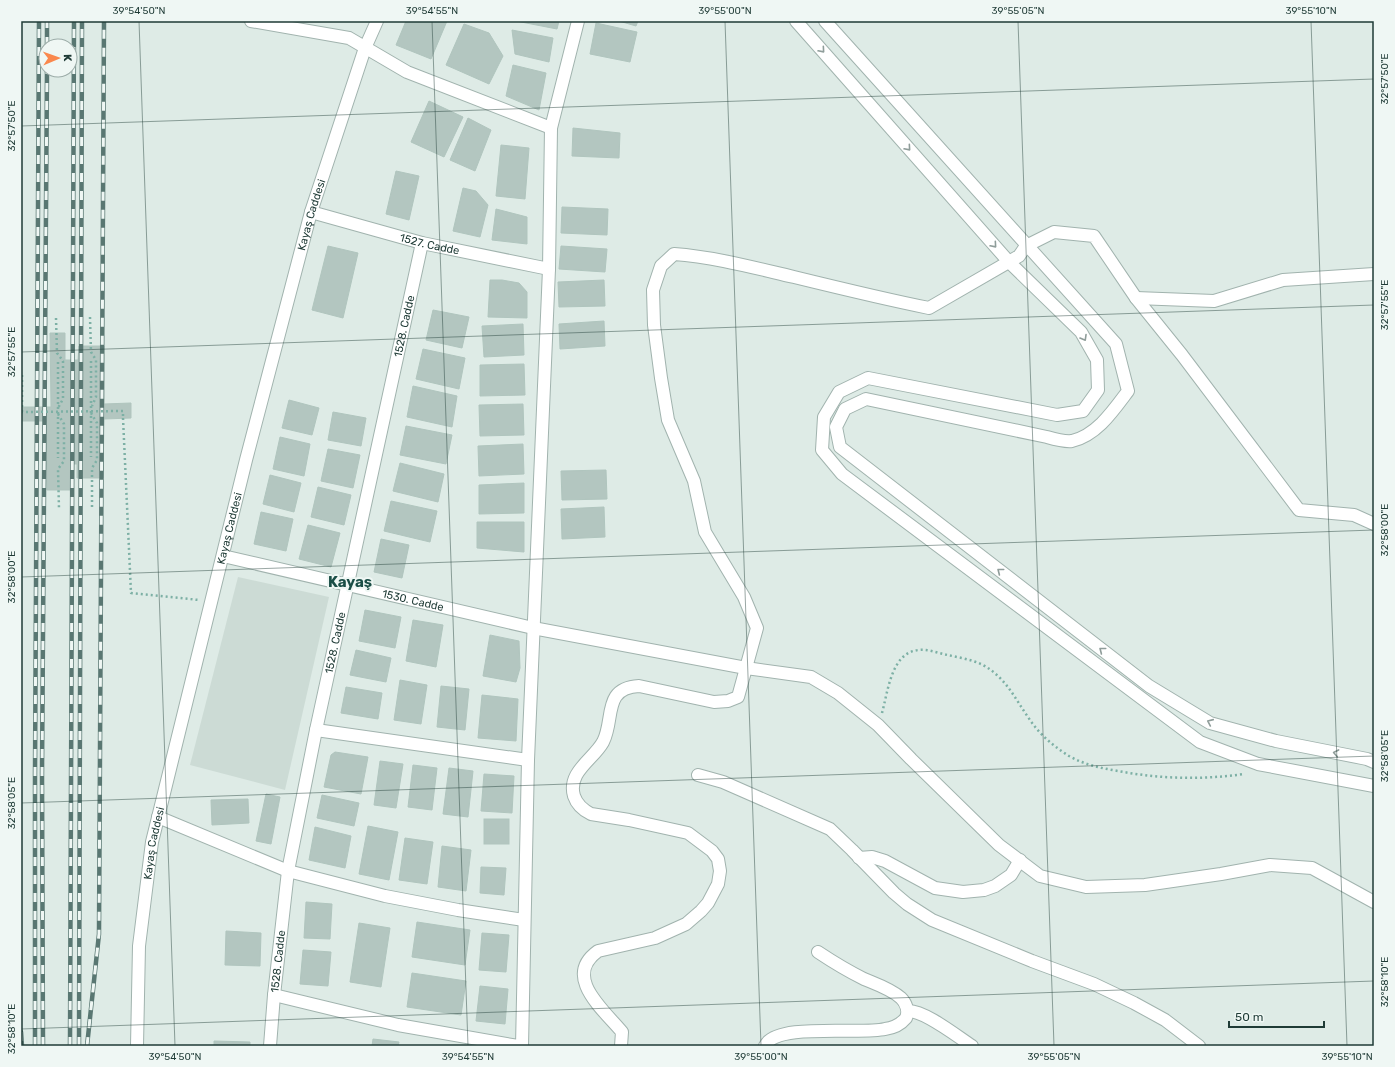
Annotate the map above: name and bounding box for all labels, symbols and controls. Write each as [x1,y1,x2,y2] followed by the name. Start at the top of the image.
[113,5,165,17] text: 39°54'50"N
[406,5,458,17] text: 39°54'55"N
[698,5,752,17] text: 39°55'00"N
[992,5,1044,17] text: 39°55'05"N
[1285,5,1337,17] text: 39°55'10"N
[38,38,78,78] north arrow
[818,45,825,53] one-way arrow
[1379,53,1391,105] text: 32°57'50"E
[61,54,74,62] text: K
[6,100,18,152] text: 32°57'50"E
[904,143,911,150] one-way arrow
[295,178,328,252] street label: Kayaş Caddesi
[398,231,461,258] street label: 1527. Cadde
[990,240,997,248] one-way arrow
[1379,280,1391,330] text: 32°57'55"E
[391,294,417,358] street label: 1528. Cadde
[6,327,18,377] text: 32°57'55"E
[1080,334,1087,341] one-way arrow
[215,491,245,566] street label: Kayaş Caddesi
[1379,504,1391,556] text: 32°58'00"E
[6,551,18,603] text: 32°58'00"E
[997,568,1004,575] one-way arrow
[328,573,372,591] district label: Kayaş
[381,587,445,614] street label: 1530. Cadde
[322,611,349,675] street label: 1528. Cadde
[1100,648,1107,655] one-way arrow
[1207,719,1214,727] one-way arrow
[1379,730,1391,782] text: 32°58'05"E
[1333,749,1339,757] one-way arrow
[6,777,18,829] text: 32°58'05"E
[141,806,167,880] street label: Kayaş Caddesi
[268,930,288,993] street label: 1528. Cadde
[1379,957,1391,1007] text: 32°58'10"E
[1229,1003,1324,1029] scale bar
[6,1004,18,1054] text: 32°58'10"E
[1235,1010,1263,1024] text: 50 m
[149,1051,201,1063] text: 39°54'50"N
[442,1051,494,1063] text: 39°54'55"N
[734,1051,788,1063] text: 39°55'00"N
[1028,1051,1080,1063] text: 39°55'05"N
[1321,1051,1373,1063] text: 39°55'10"N

